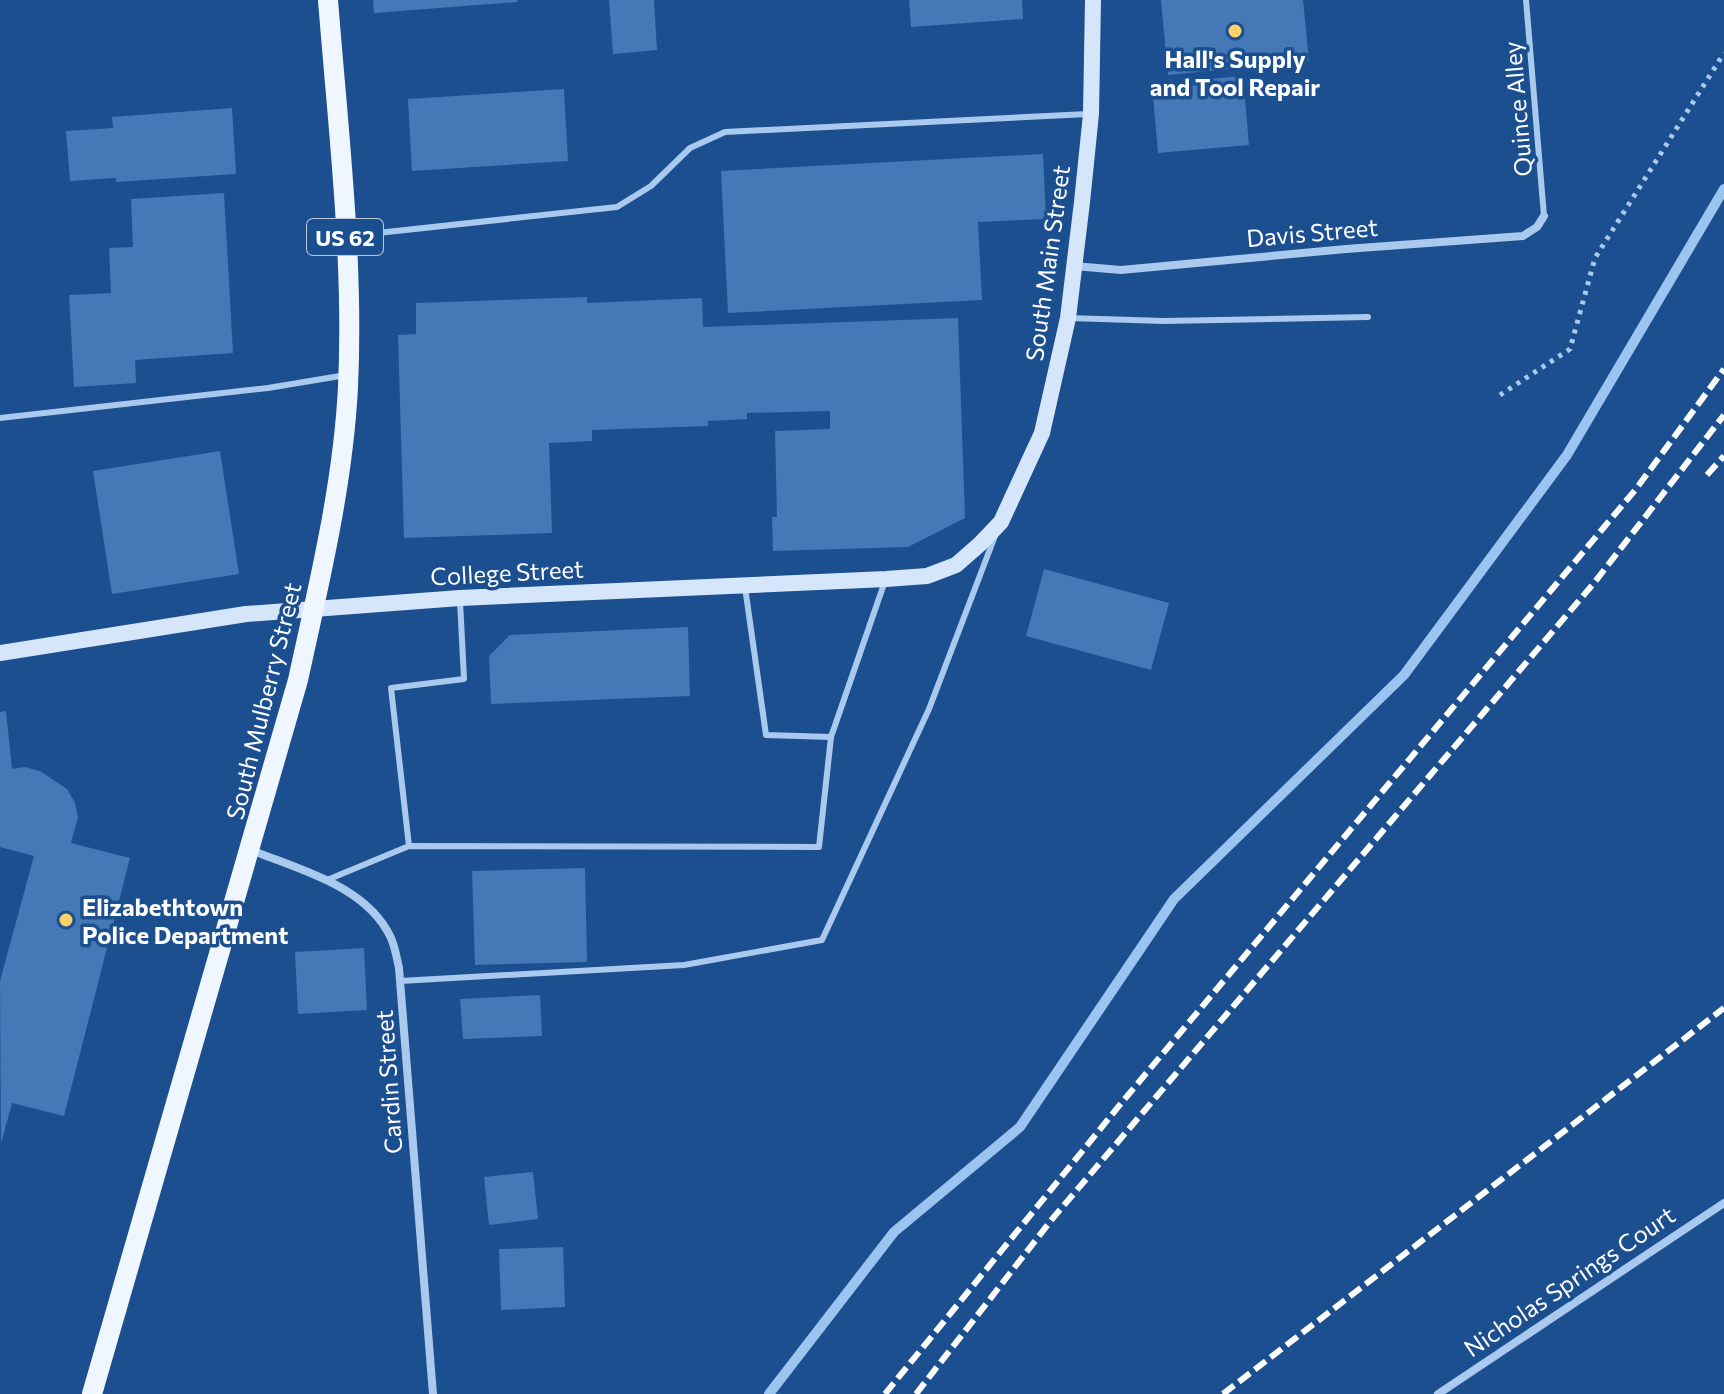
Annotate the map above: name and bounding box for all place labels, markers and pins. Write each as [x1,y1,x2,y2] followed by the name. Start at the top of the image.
[1226,22,1244,40] marker: Hall's Supply and Tool Repair
[1150,44,1320,101] place label: Hall's Supply and Tool Repair
[82,892,288,949] place label: Elizabethtown Police Department
[57,911,75,929] marker: Elizabethtown Police Department

